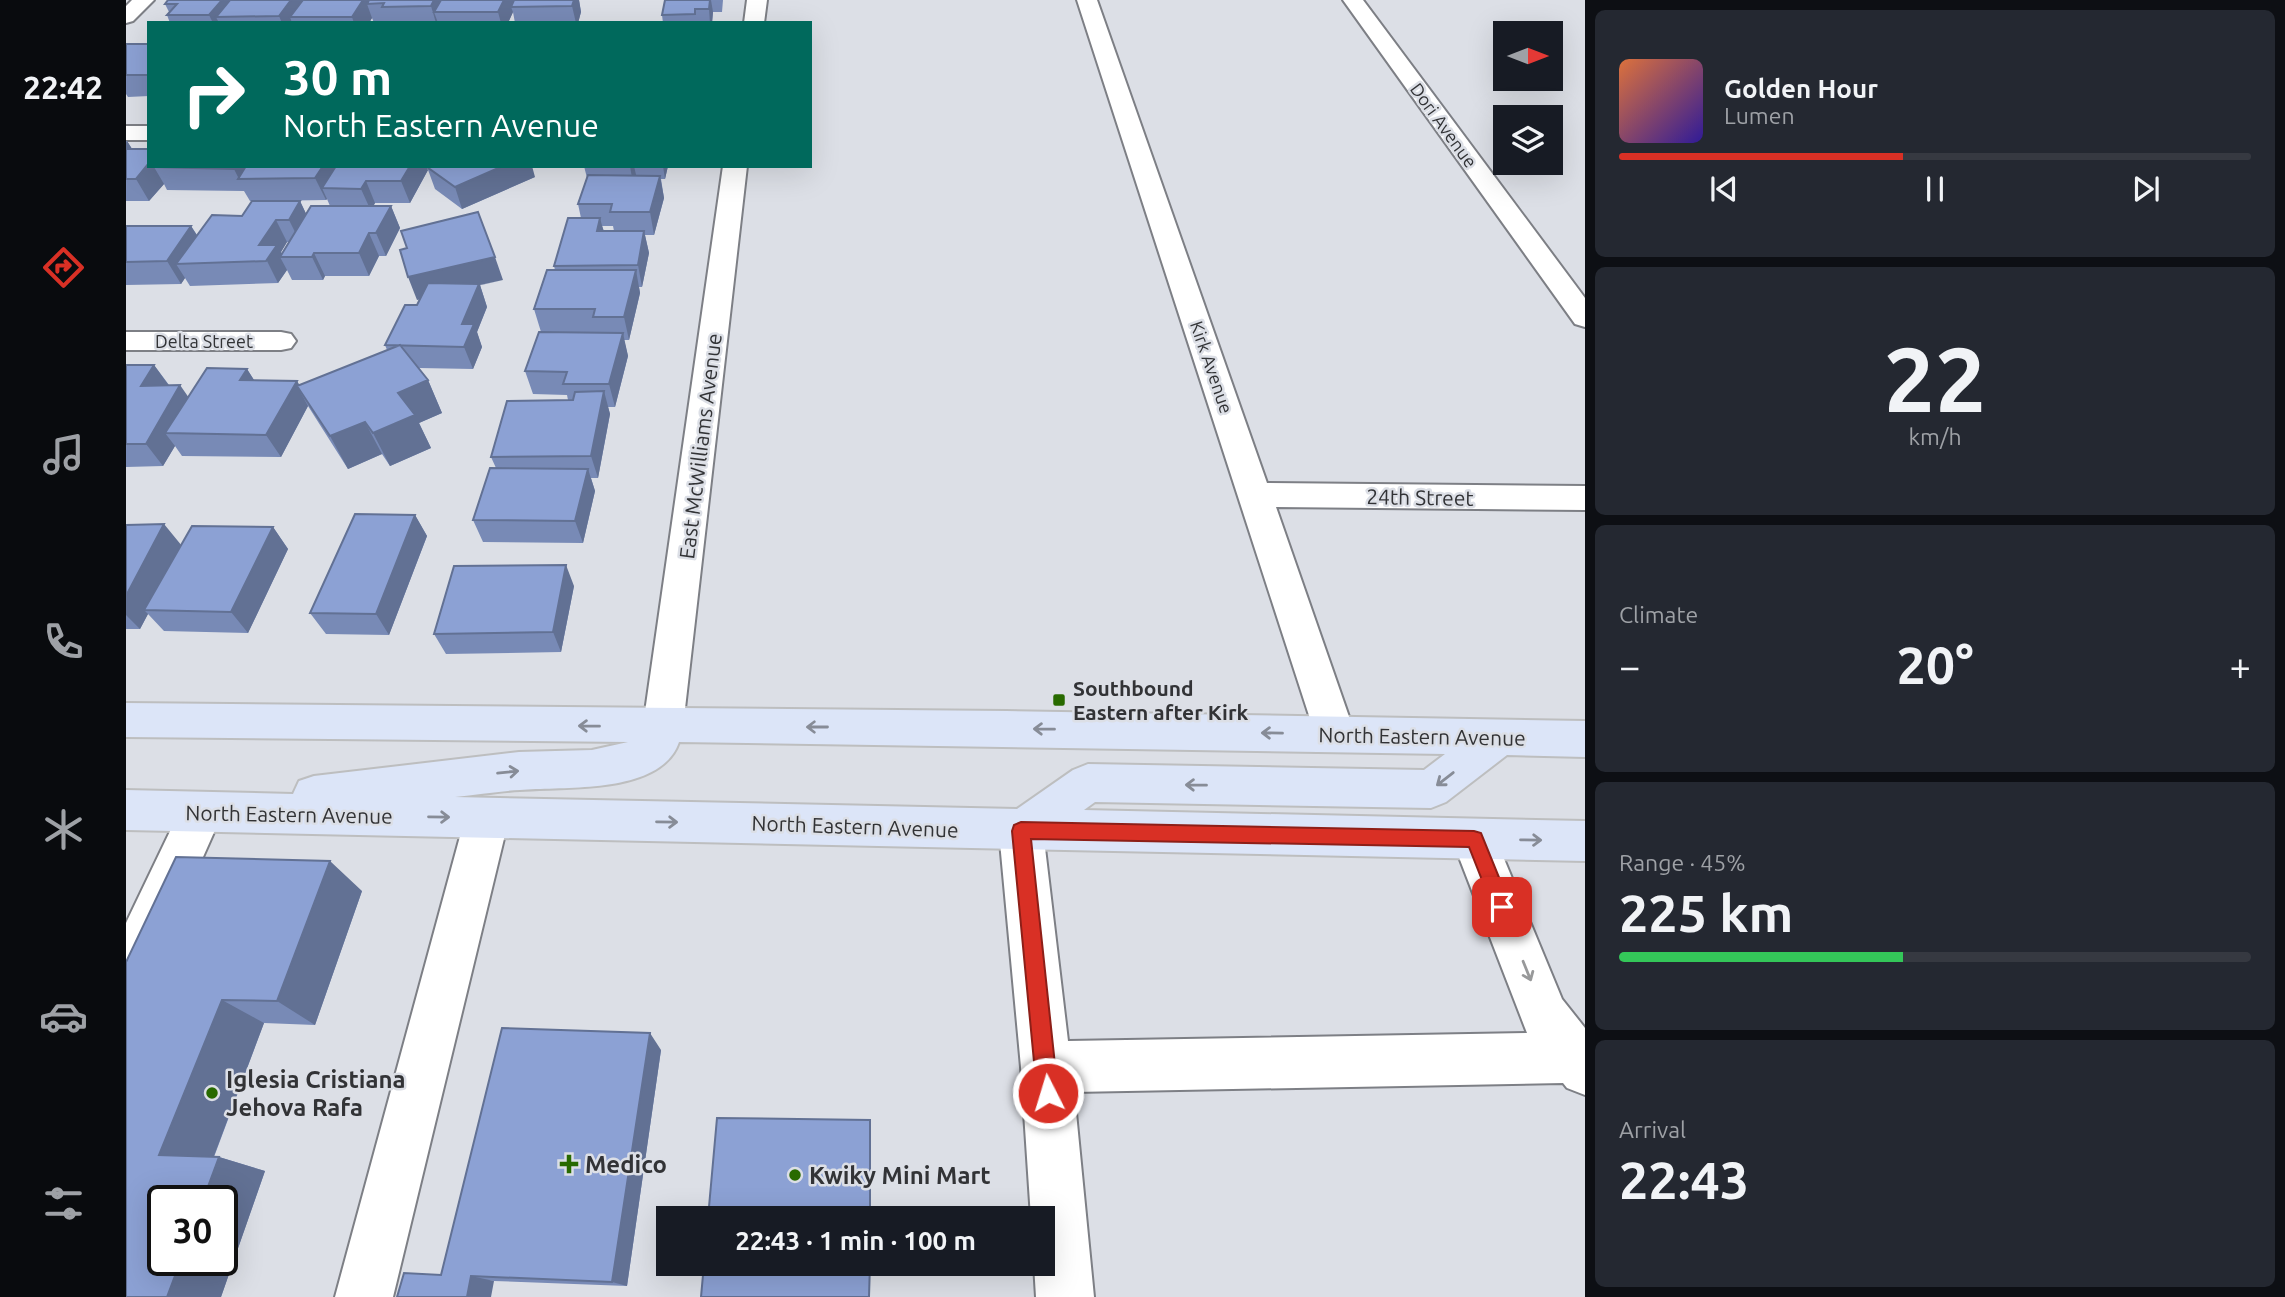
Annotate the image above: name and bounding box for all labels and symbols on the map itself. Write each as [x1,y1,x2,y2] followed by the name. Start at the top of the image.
[1493,21,1563,91] north arrow
[1407,79,1481,171] street label: Dori Avenue
[1187,318,1237,416] street label: Kirk Avenue
[155,331,253,351] street label: Delta Street
[674,332,726,560] street label: East McWilliams Avenue
[1366,484,1474,510] street label: 24th Street
[1073,676,1249,724] place label: Southbound Eastern after Kirk
[1051,692,1067,708] marker: Southbound Eastern after Kirk
[578,719,601,732] one-way arrow
[806,720,829,734] one-way arrow
[1033,722,1056,736] one-way arrow
[1318,722,1526,750] street label: North Eastern Avenue
[1261,726,1284,740] one-way arrow
[496,765,519,778] one-way arrow
[1436,772,1454,787] one-way arrow
[1185,778,1208,792] one-way arrow
[185,800,393,828] street label: North Eastern Avenue
[427,810,450,824] one-way arrow
[751,810,959,842] street label: North Eastern Avenue
[655,815,678,828] one-way arrow
[1519,833,1542,847] one-way arrow
[1472,877,1532,937] pin
[1521,959,1534,981] one-way arrow
[1011,1056,1085,1130] position arrow
[226,1066,406,1121] place label: Iglesia Cristiana Jehova Rafa
[204,1085,220,1101] marker: Iglesia Cristiana Jehova Rafa
[585,1151,667,1178] place label: Medico
[559,1154,579,1174] marker: Medico
[809,1162,991,1189] place label: Kwiky Mini Mart
[787,1167,803,1183] marker: Kwiky Mini Mart
[147,1185,238,1276] speed limit sign: 30

